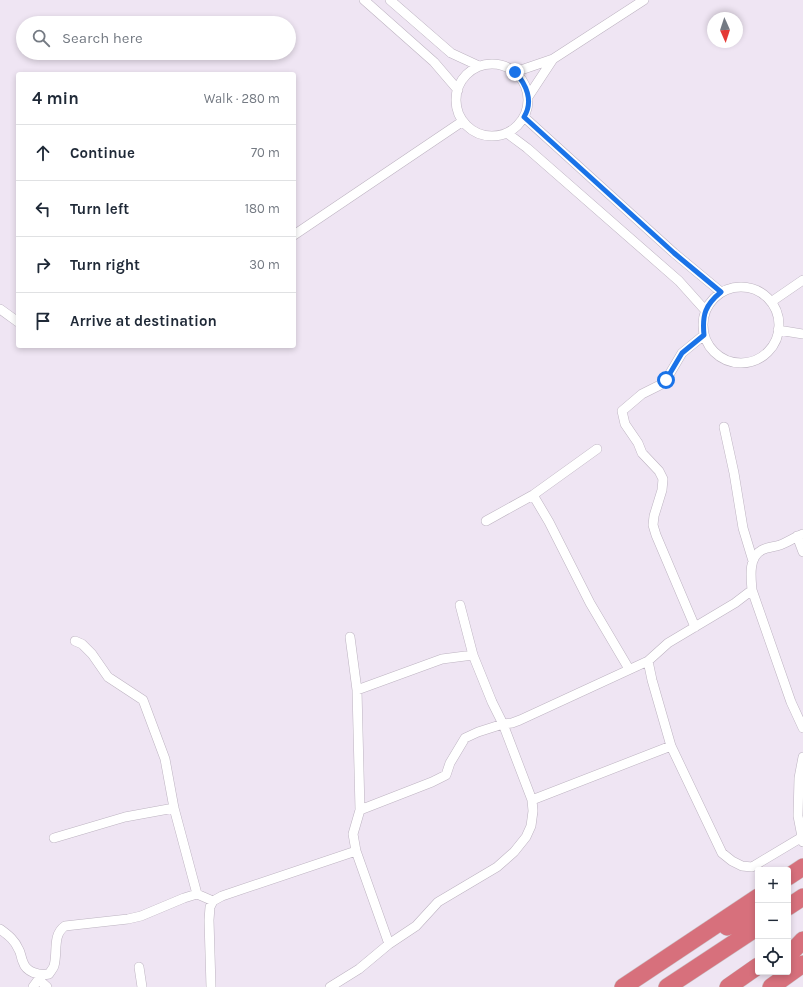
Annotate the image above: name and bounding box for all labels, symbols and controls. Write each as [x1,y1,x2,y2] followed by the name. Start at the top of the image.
[707,12,743,48] north arrow
[16,16,296,60] search box
[30,27,52,49] icon: search
[62,29,143,47] text: Search here
[506,63,524,81] route end
[32,88,79,108] text: 4 min
[204,91,280,106] text: Walk · 280 m
[32,142,54,164] icon: ahead
[70,144,135,162] text: Continue
[251,145,280,160] text: 70 m
[32,198,54,220] icon: left
[70,200,129,218] text: Turn left
[245,201,280,216] text: 180 m
[32,254,54,276] icon: right
[70,256,140,274] text: Turn right
[249,257,280,272] text: 30 m
[32,310,54,332] icon: arrive
[70,312,217,330] text: Arrive at destination
[657,371,675,389] route start
[755,867,791,975] map controls
[755,867,791,903] button: +
[755,903,791,939] button: −
[755,939,791,975] button: locate

